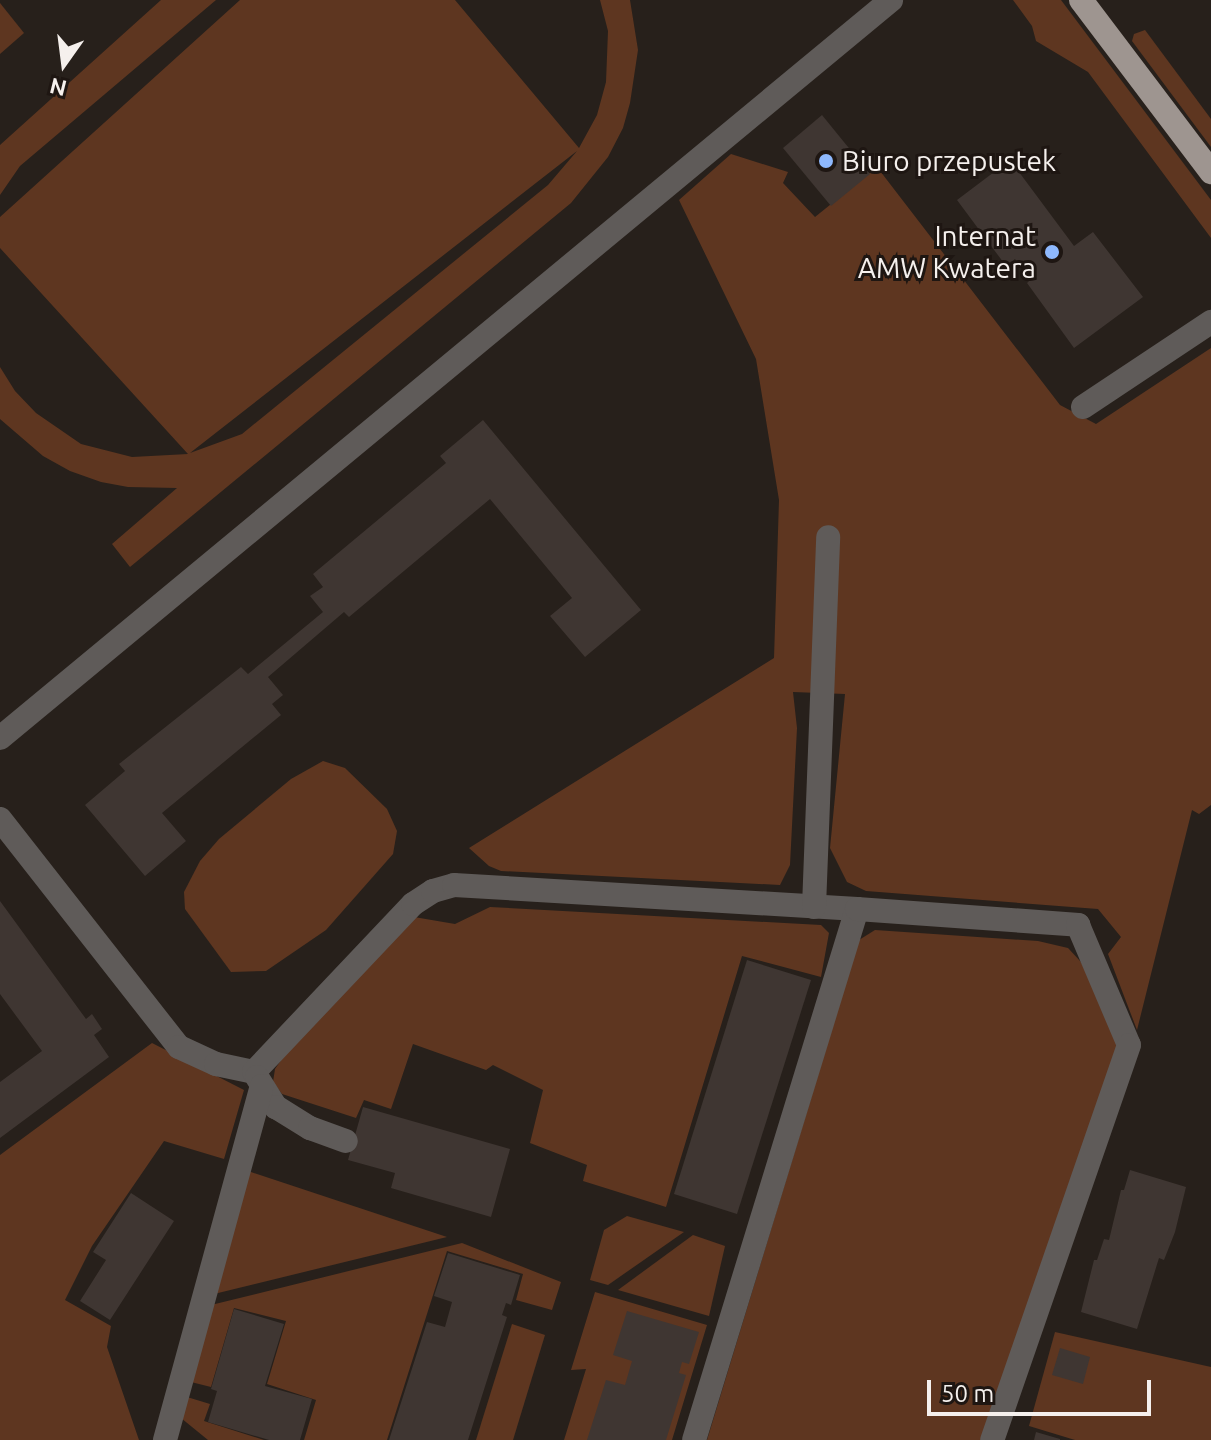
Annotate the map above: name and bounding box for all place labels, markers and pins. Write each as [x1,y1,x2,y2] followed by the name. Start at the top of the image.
[842,144,1056,178] place label: Biuro przepustek
[817,152,835,170] marker: Biuro przepustek
[858,219,1036,285] place label: Internat AMW Kwatera
[1043,243,1061,261] marker: Internat AMW Kwatera

